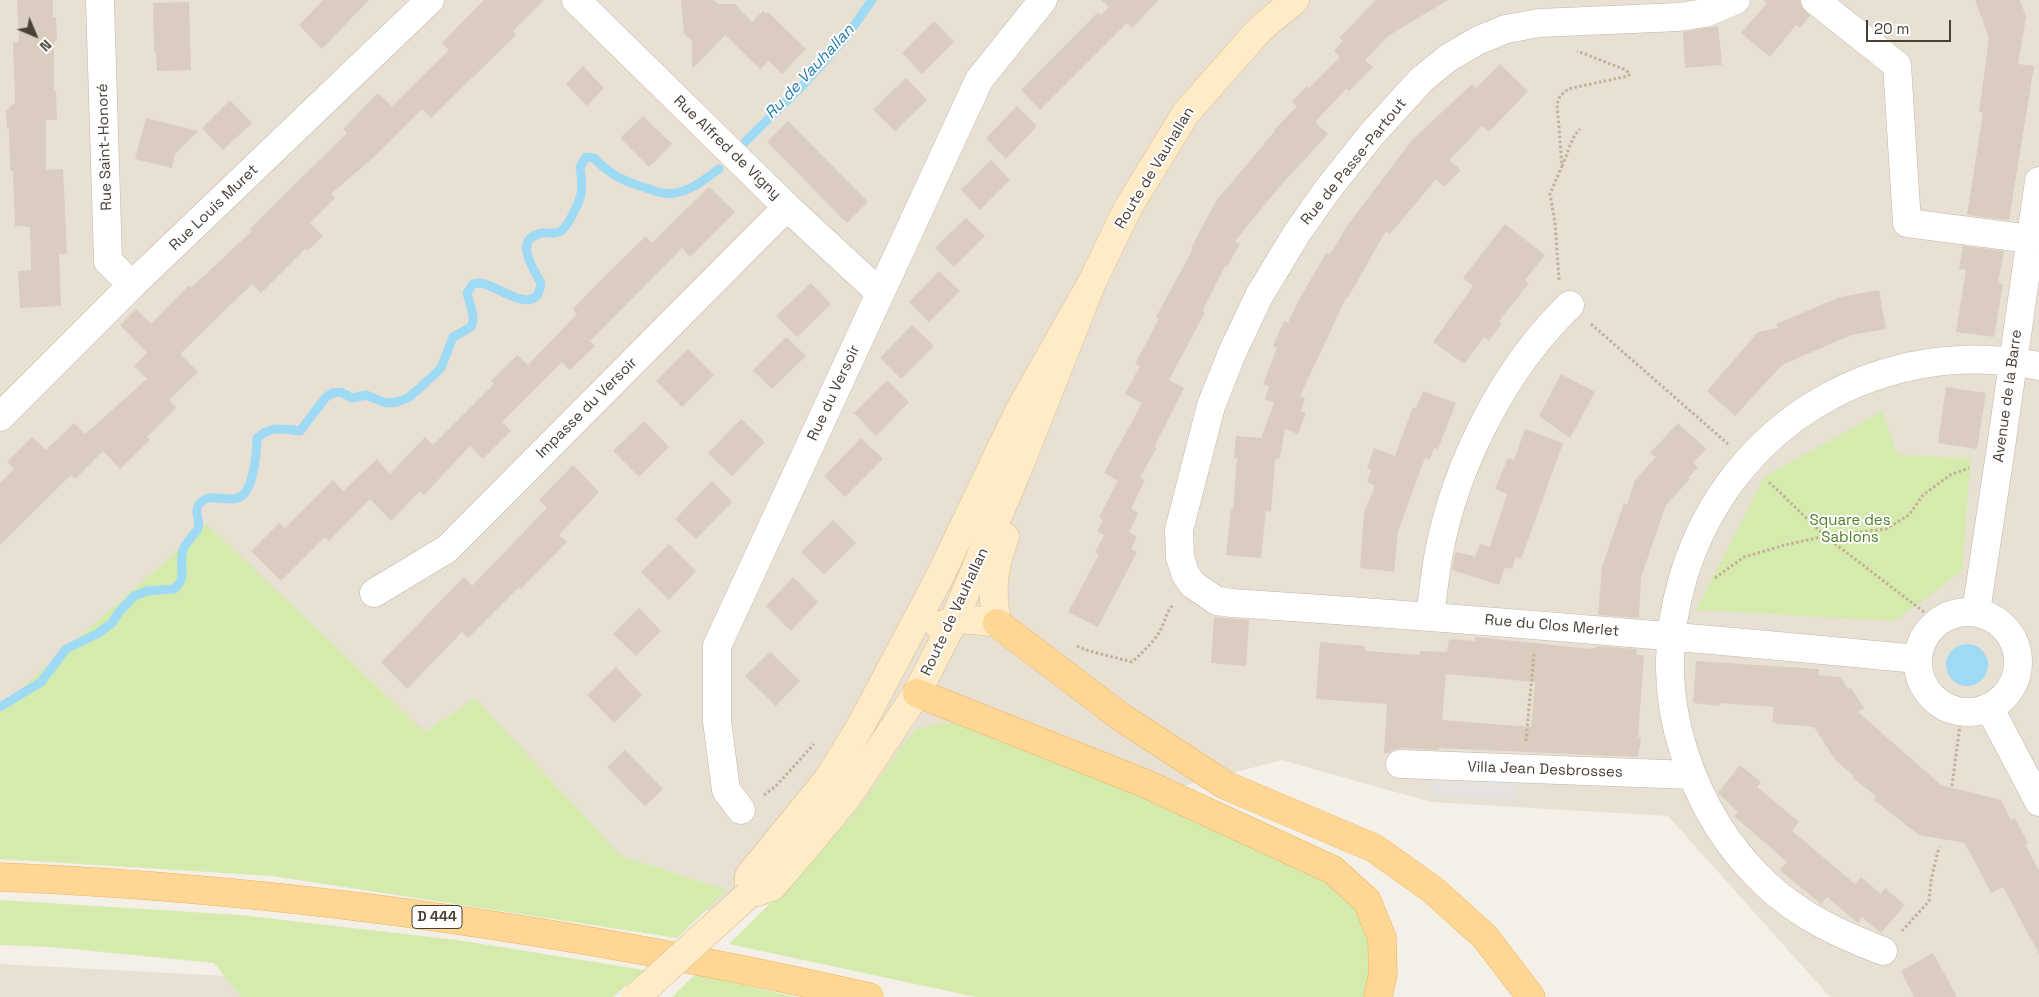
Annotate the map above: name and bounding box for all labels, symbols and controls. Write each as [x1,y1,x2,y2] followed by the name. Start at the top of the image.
[10,10,60,60] north arrow
[1869,10,1954,42] scale bar
[1874,19,1909,38] text: 20 m
[761,21,859,123] water label: Ru de Vauhallan
[36,36,55,55] text: N
[94,83,116,211] street label: Rue Saint-Honoré
[670,92,784,204] street label: Rue Alfred de Vigny
[1297,95,1411,229] street label: Rue de Passe-Partout
[1111,104,1199,232] street label: Route de Vauhallan
[166,161,262,255] street label: Rue Louis Muret
[1990,328,2026,464] street label: Avenue de la Barre
[804,342,864,444] street label: Rue du Versoir
[533,354,641,462] street label: Impasse du Versoir
[1809,512,1891,547] park label: Square des Sablons
[917,545,993,679] street label: Route de Vauhallan
[1484,611,1620,641] street label: Rue du Clos Merlet
[1467,758,1623,782] street label: Villa Jean Desbrosses
[412,906,462,929] road number: D 444

